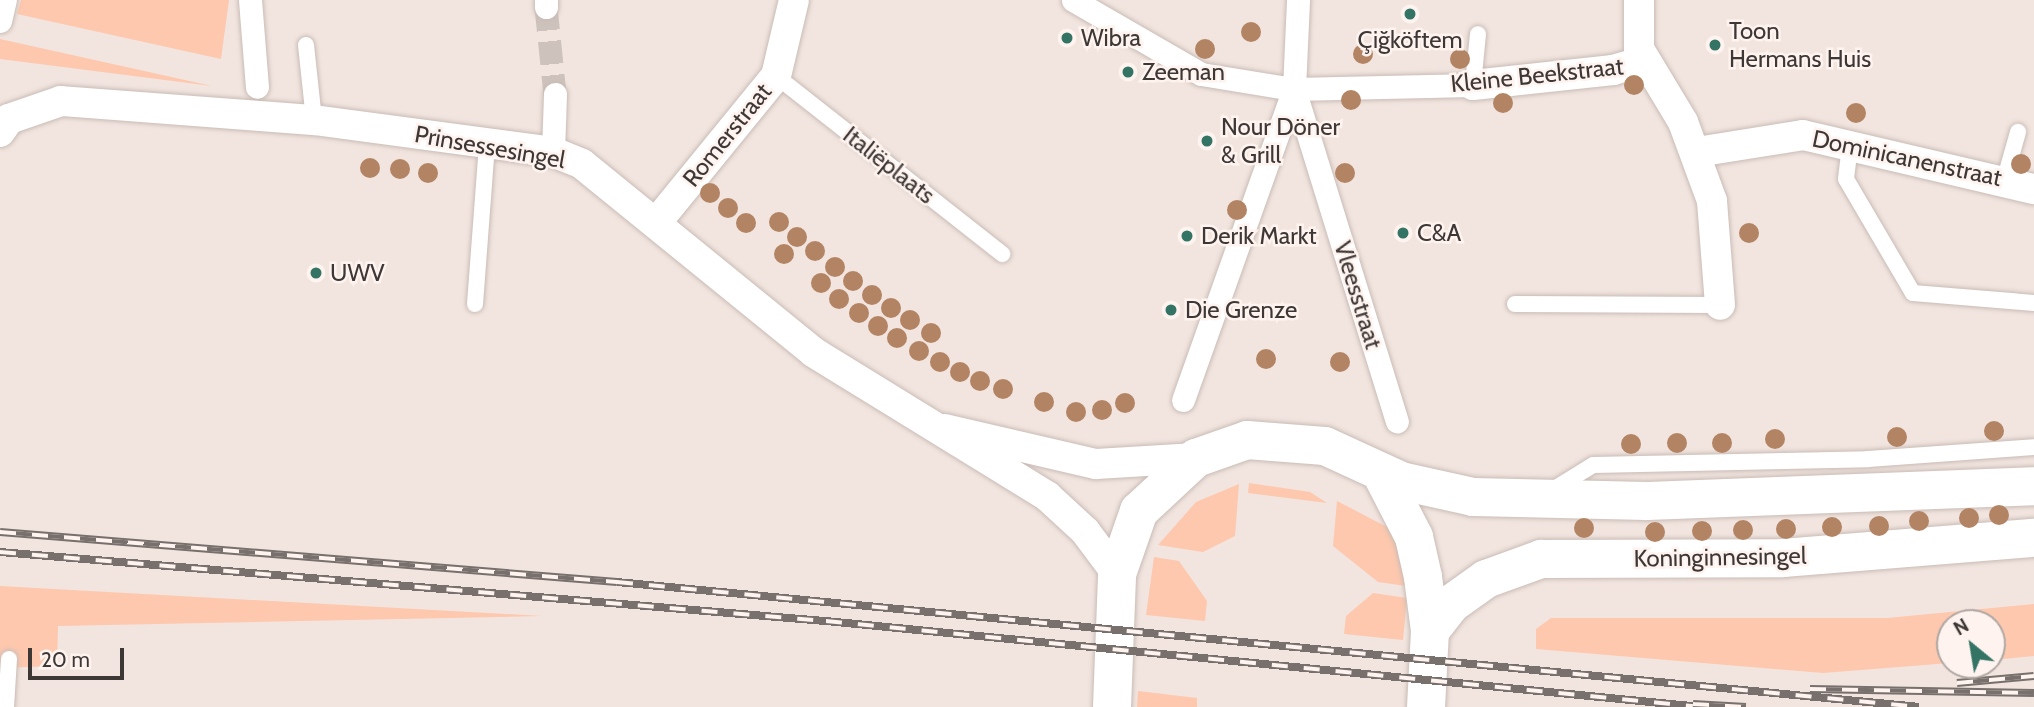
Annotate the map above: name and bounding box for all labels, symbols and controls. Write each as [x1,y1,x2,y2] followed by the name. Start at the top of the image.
[1402,6,1418,22] marker: Çiğköftem
[1729,17,1871,73] place label: Toon Hermans Huis
[1081,24,1141,52] place label: Wibra
[1357,26,1463,54] place label: Çiğköftem
[1059,30,1075,46] marker: Wibra
[1707,37,1723,53] marker: Toon Hermans Huis
[1449,52,1625,98] street label: Kleine Beekstraat
[1142,58,1225,86] place label: Zeeman
[1120,64,1136,80] marker: Zeeman
[677,78,777,192] street label: Romerstraat
[1221,113,1340,169] place label: Nour Döner & Grill
[412,120,568,174] street label: Prinsessesingel
[837,120,941,210] street label: Italiëplaats
[1810,124,2004,192] street label: Dominicanenstraat
[1199,133,1215,149] marker: Nour Döner & Grill
[1417,219,1461,247] place label: C&A
[1201,222,1317,250] place label: Derik Markt
[1395,225,1411,241] marker: C&A
[1179,228,1195,244] marker: Derik Markt
[1328,238,1388,352] street label: Vleesstraat
[330,259,385,287] place label: UWV
[308,265,324,281] marker: UWV
[1185,296,1297,324] place label: Die Grenze
[1163,302,1179,318] marker: Die Grenze
[1633,541,1807,573] street label: Koninginnesingel
[1936,609,2006,679] north arrow
[1950,614,1973,640] text: N
[32,634,128,678] scale bar
[41,647,90,672] text: 20 m

